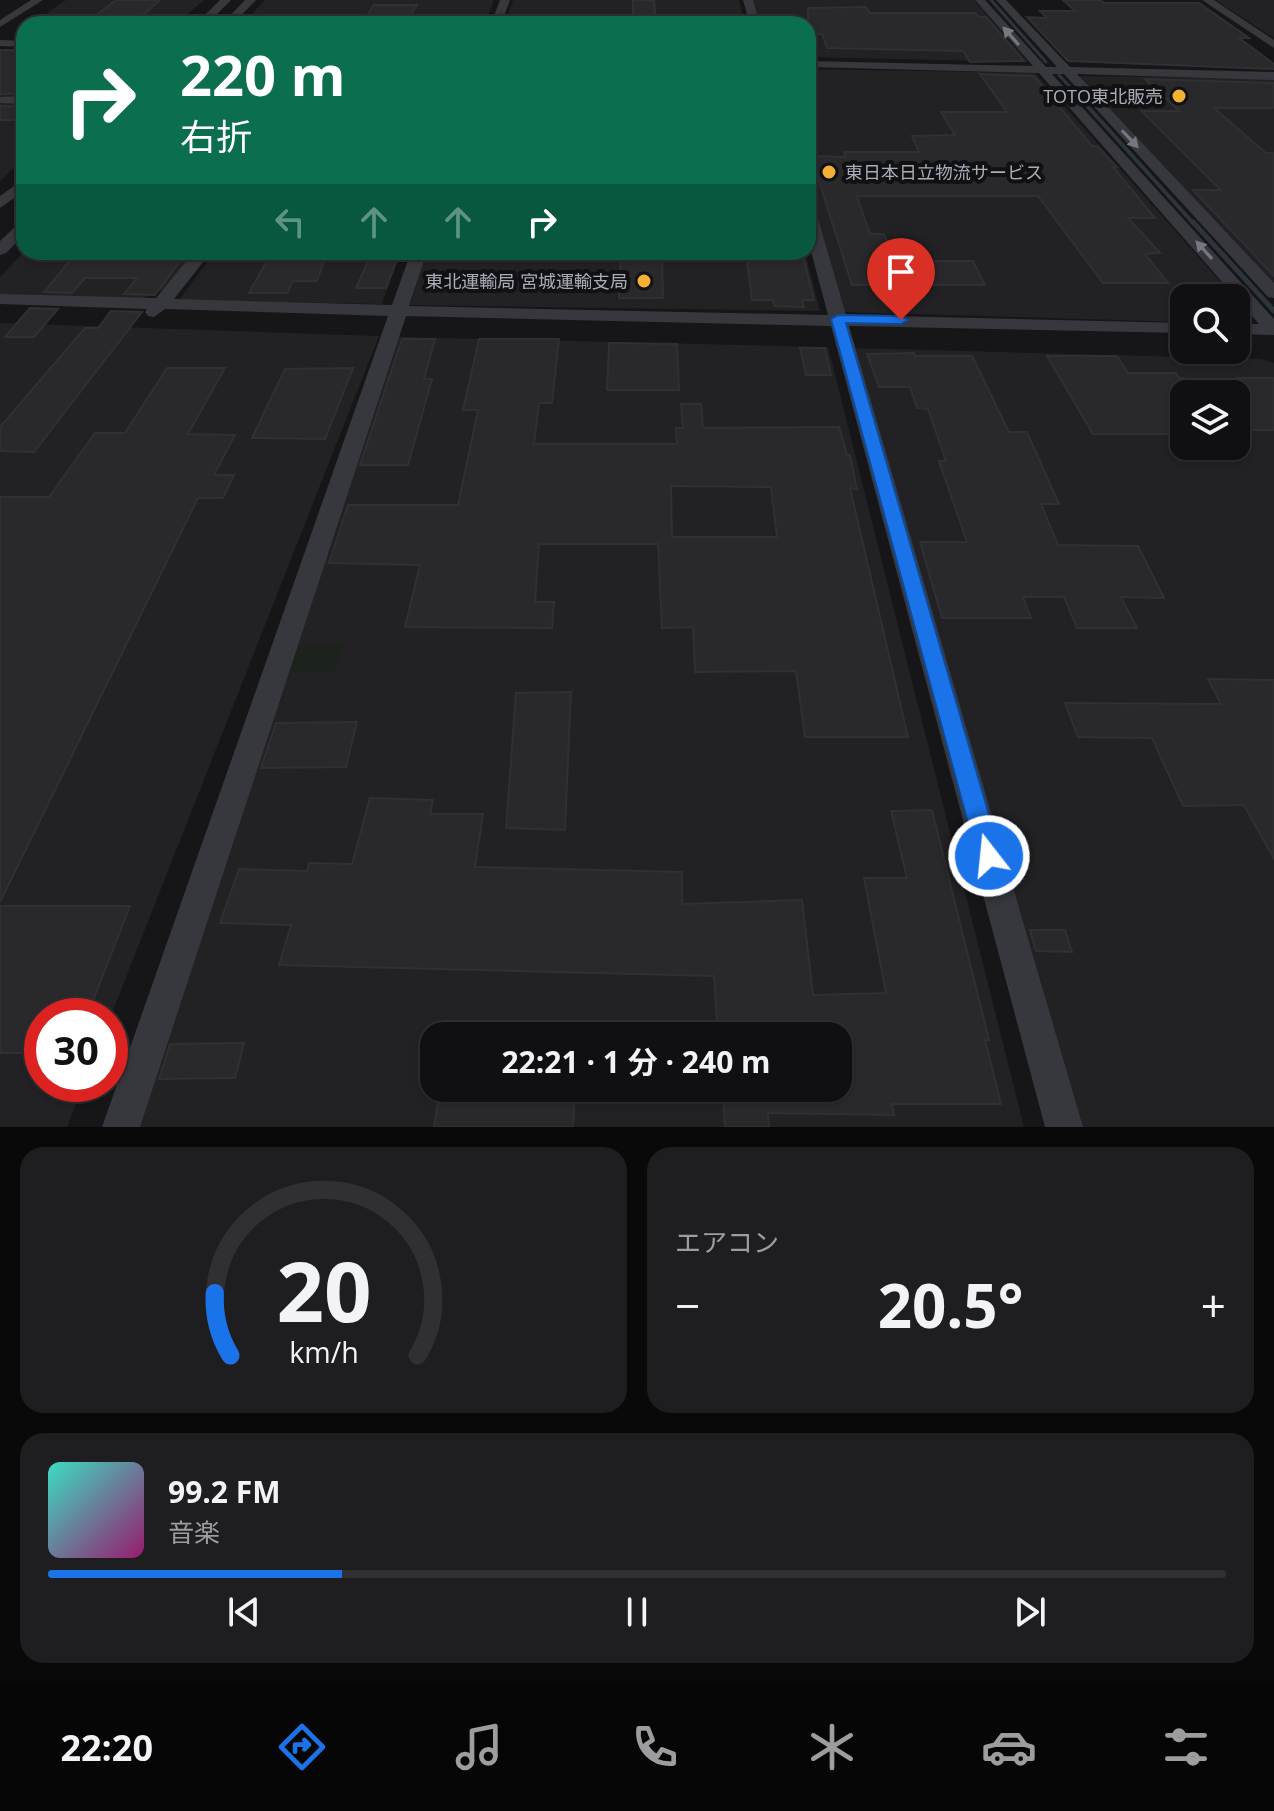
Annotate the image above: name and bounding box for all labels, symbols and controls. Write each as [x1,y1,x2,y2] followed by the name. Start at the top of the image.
[1003,26,1020,46] one-way arrow
[180,36,346,112] text: 220 m
[48,48,152,152] icon: right
[1043,84,1163,108] place label: TOTO東北販売
[1170,87,1188,105] marker: TOTO東北販売
[180,112,252,161] text: 右折
[1121,129,1139,148] one-way arrow
[845,160,1043,184] place label: 東日本日立物流サービス
[820,163,838,181] marker: 東日本日立物流サービス
[268,200,312,244] icon: left
[352,200,396,244] icon: ahead
[436,200,480,244] icon: ahead
[520,200,564,244] icon: right
[867,238,935,320] pin
[1195,241,1213,260] one-way arrow
[879,250,923,294] icon: arrive
[425,269,628,293] place label: 東北運輸局 宮城運輸支局
[635,272,653,290] marker: 東北運輸局 宮城運輸支局
[1170,284,1250,460] map controls
[1170,284,1250,364] button: search
[1170,380,1250,460] button: layers
[947,814,1031,898] position arrow
[24,998,128,1102] speed limit sign: 30
[501,1041,771,1082] text: 22:21 · 1 分 · 240 m
[675,1224,779,1260] text: エアコン
[276,1233,371,1346] text: 20
[878,1264,1023,1346] text: 20.5°
[675,1275,700,1335] text: −
[1201,1275,1226,1335] text: +
[289,1332,358,1371] text: km/h
[168,1471,281,1512] text: 99.2 FM
[168,1514,220,1550] text: 音楽
[222,1590,266,1634] icon: previous
[615,1590,659,1634] icon: pause
[1008,1590,1052,1634] icon: next
[274,1719,330,1775] icon: directions
[451,1719,507,1775] icon: music
[627,1719,683,1775] icon: phone
[804,1719,860,1775] icon: climate
[981,1719,1037,1775] icon: car
[1158,1719,1214,1775] icon: filters
[60,1723,153,1772] text: 22:20

